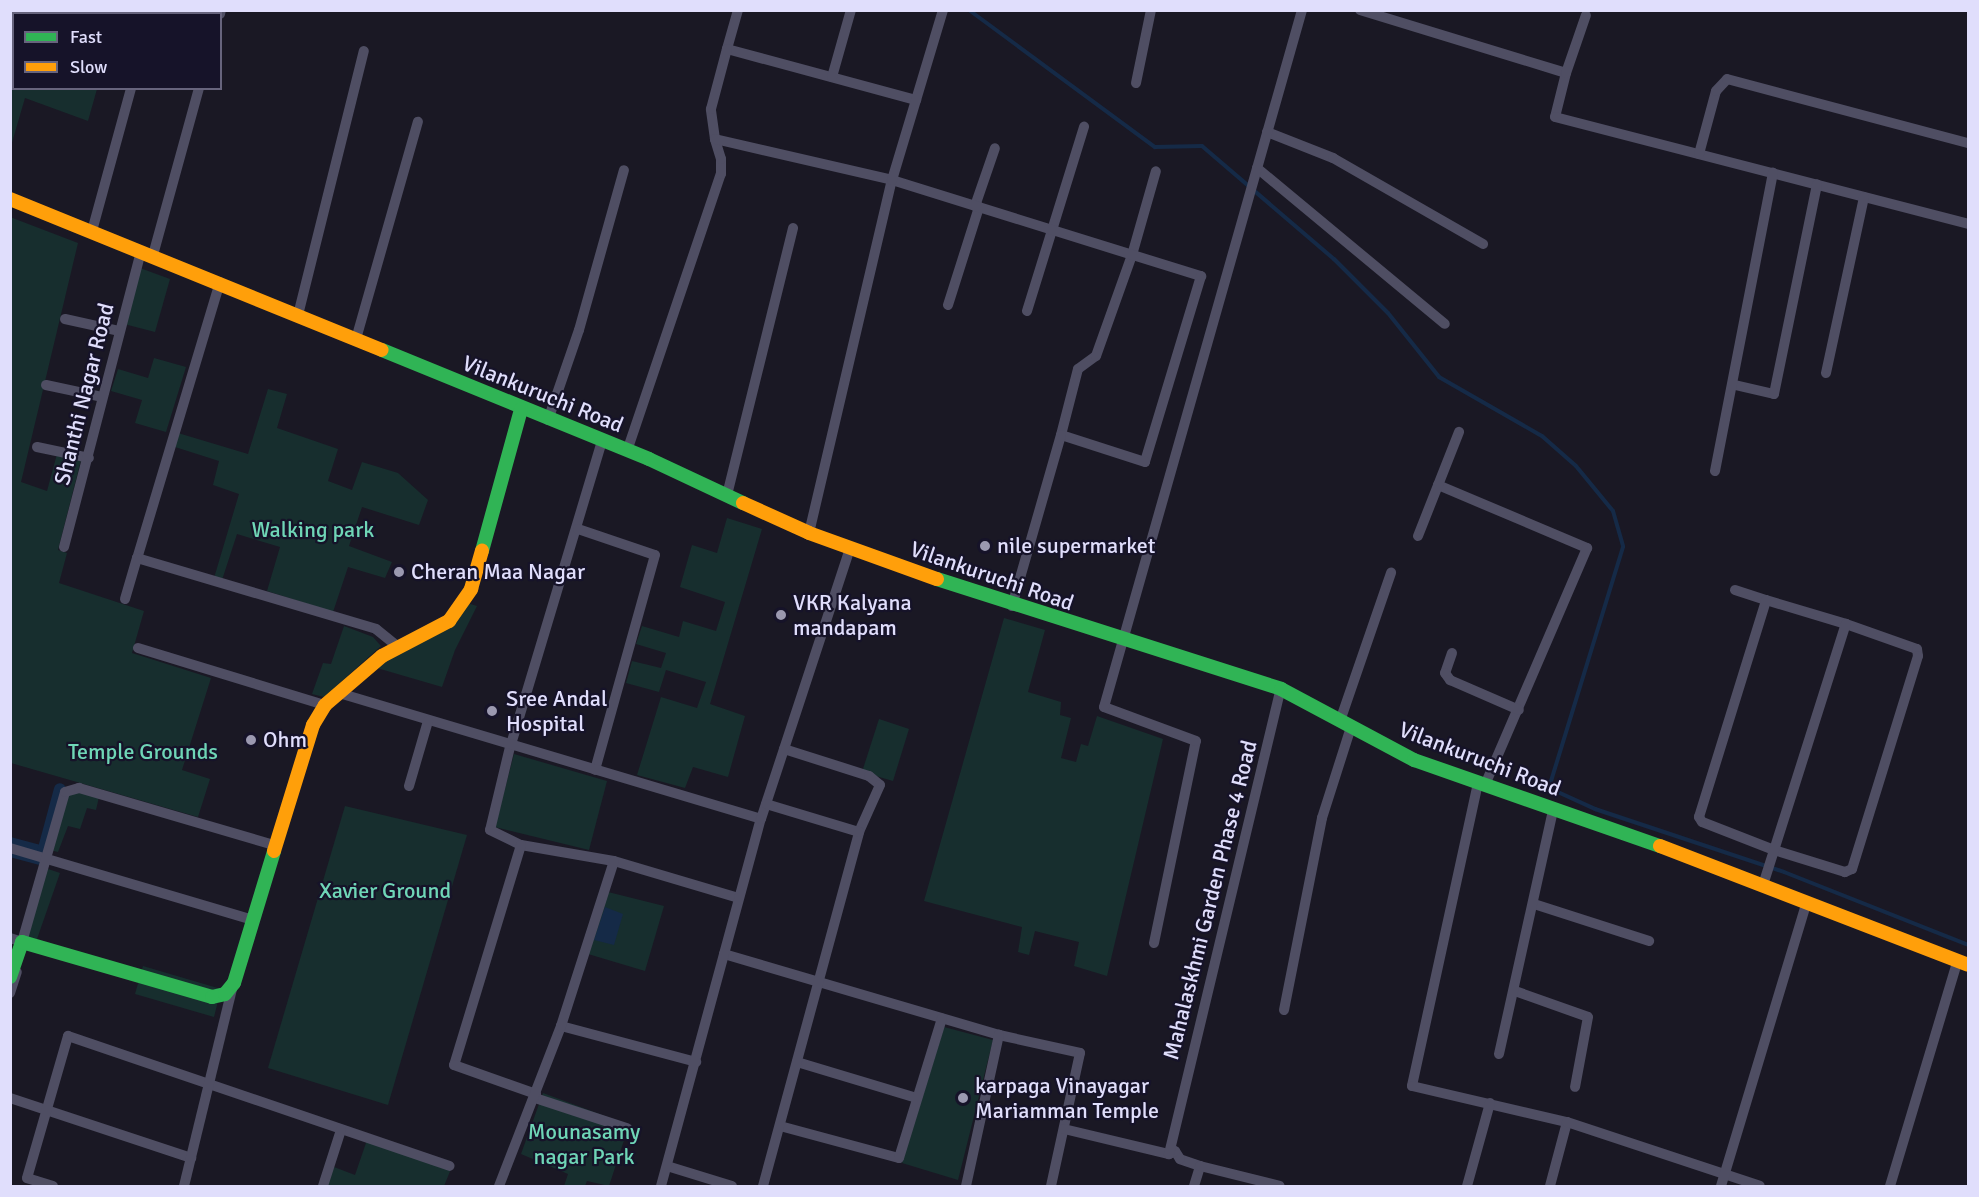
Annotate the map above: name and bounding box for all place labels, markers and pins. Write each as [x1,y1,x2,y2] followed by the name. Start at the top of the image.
[997,533,1156,559] place label: nile supermarket
[978,539,992,553] marker: nile supermarket
[411,559,585,585] place label: Cheran Maa Nagar
[392,565,406,579] marker: Cheran Maa Nagar
[793,589,912,640] place label: VKR Kalyana mandapam
[774,608,788,622] marker: VKR Kalyana mandapam
[506,685,607,736] place label: Sree Andal Hospital
[483,702,501,720] marker: Sree Andal Hospital
[263,727,307,753] place label: Ohm
[244,733,258,747] marker: Ohm
[975,1072,1159,1124] place label: karpaga Vinayagar Mariamman Temple
[956,1091,970,1105] marker: karpaga Vinayagar Mariamman Temple

